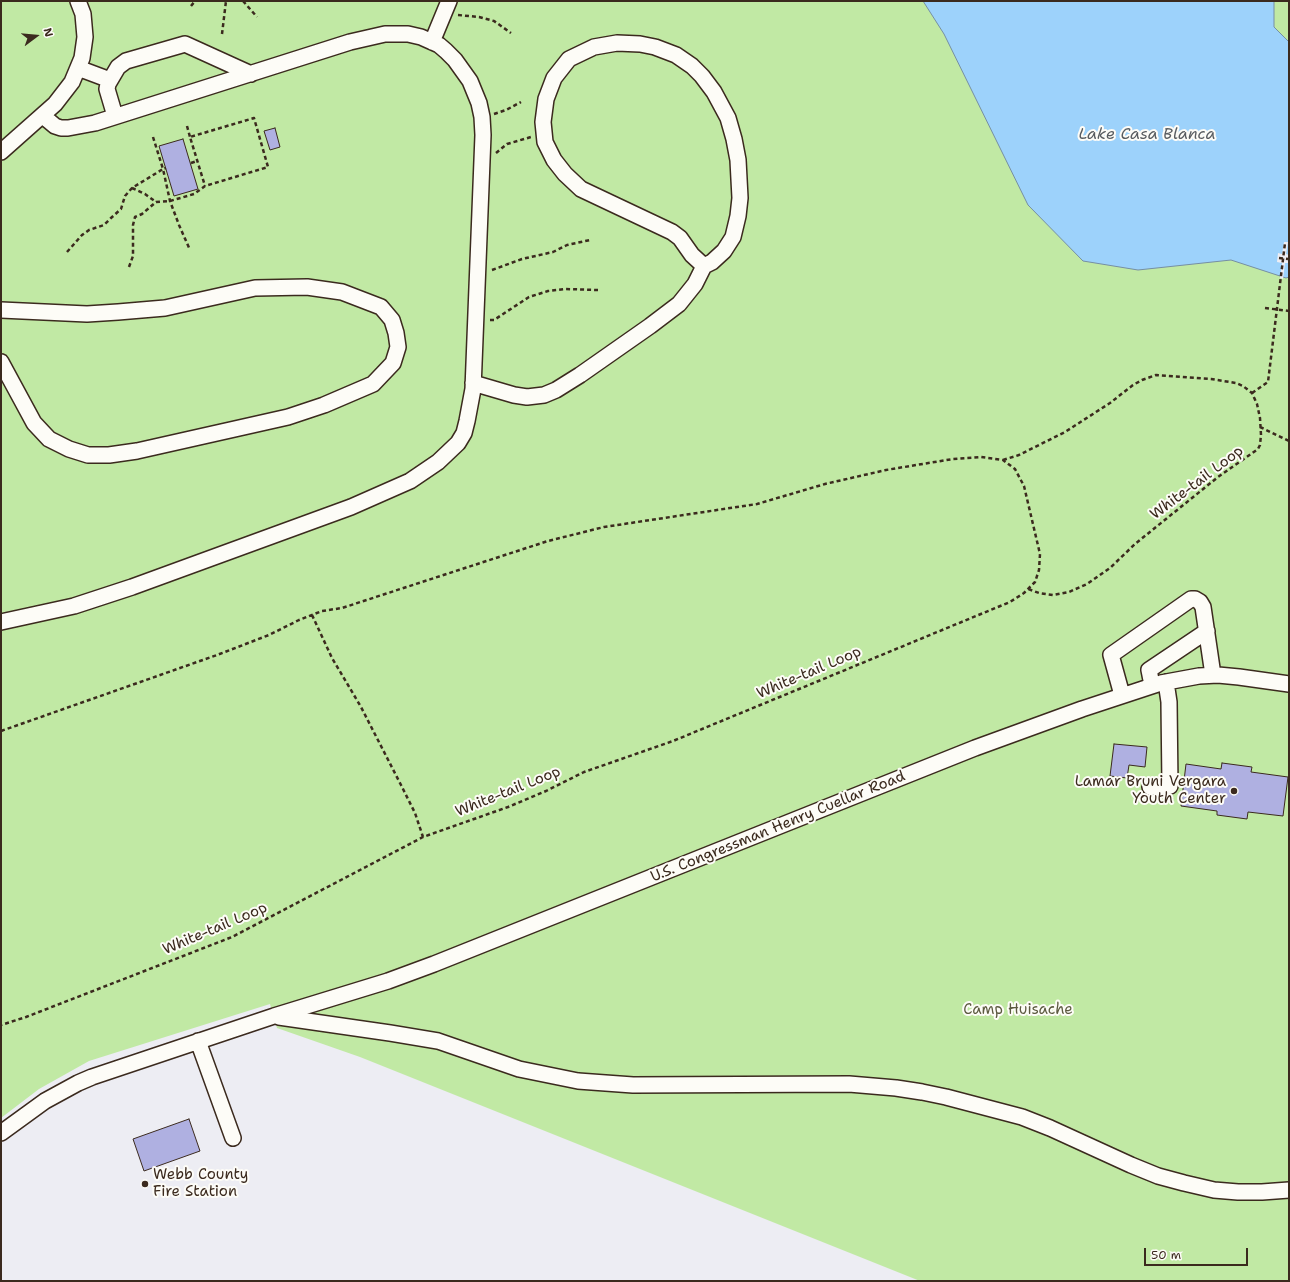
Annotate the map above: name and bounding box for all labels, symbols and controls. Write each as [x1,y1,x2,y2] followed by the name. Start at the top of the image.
[16,16,56,56] north arrow
[40,26,56,39] text: N
[1079,125,1215,145] water label: Lake Casa Blanca
[1147,442,1247,524] street label: White-tail Loop
[754,643,864,703] street label: White-tail Loop
[453,763,563,821] street label: White-tail Loop
[648,768,908,886] street label: U.S. Congressman Henry Cuellar Road
[1075,773,1226,808] place label: Lamar Bruni Vergara Youth Center
[1229,786,1239,796] marker: Lamar Bruni Vergara Youth Center
[160,899,270,959] street label: White-tail Loop
[963,1001,1073,1019] park label: Camp Huisache
[153,1166,248,1201] place label: Webb County Fire Station
[140,1179,150,1189] marker: Webb County Fire Station
[1146,1240,1250,1266] scale bar
[1151,1247,1181,1263] text: 50 m

